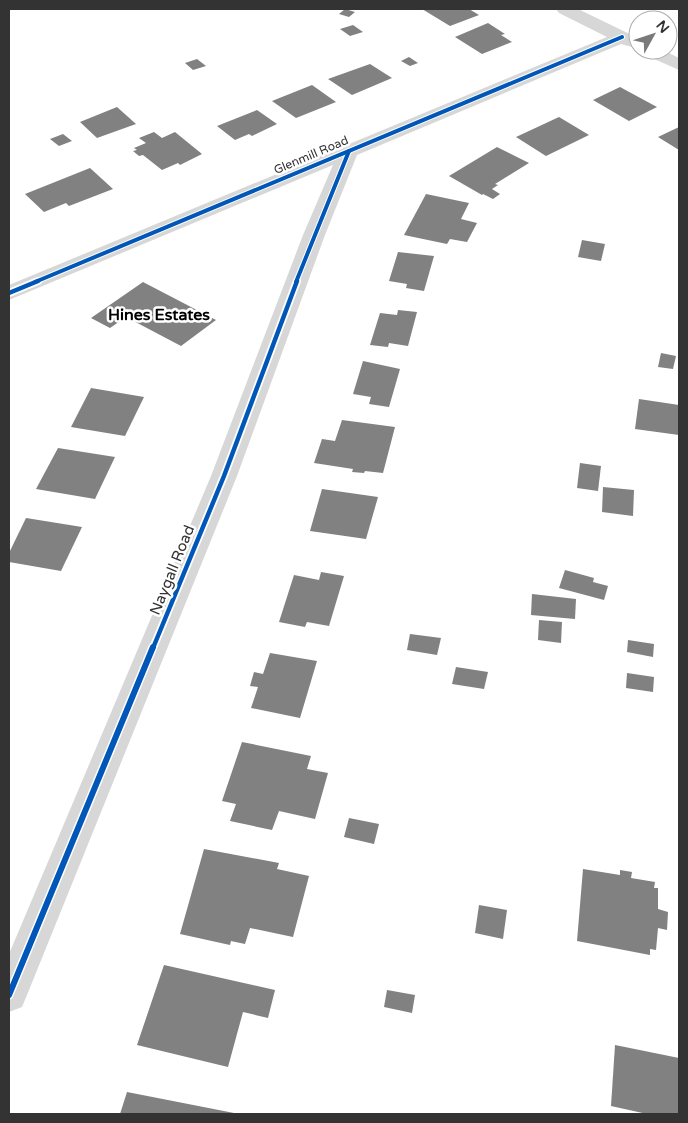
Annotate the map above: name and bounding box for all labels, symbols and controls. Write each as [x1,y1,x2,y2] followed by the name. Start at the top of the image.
[628,10,678,60] north arrow
[652,17,673,37] text: N
[272,133,350,177] street label: Glenmill Road
[108,305,210,325] district label: Hines Estates
[146,522,198,618] street label: Naygall Road

